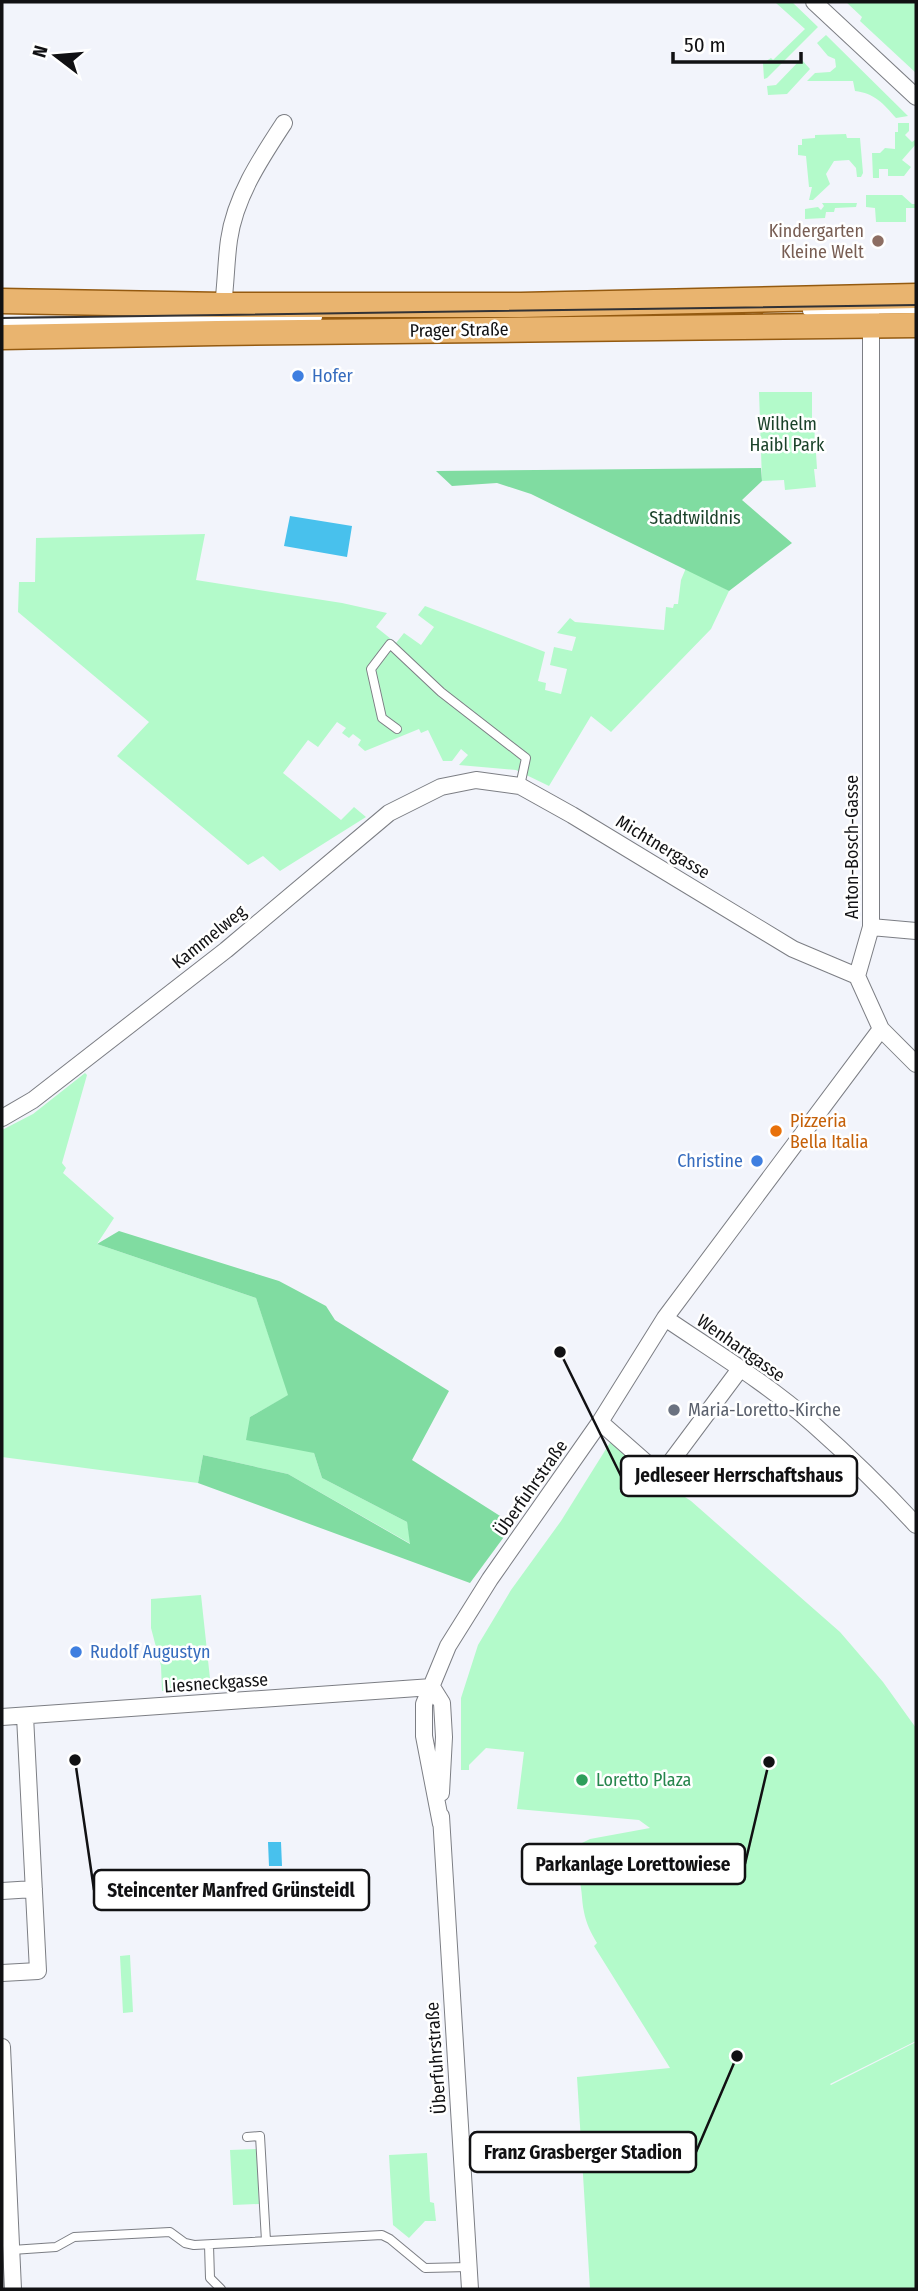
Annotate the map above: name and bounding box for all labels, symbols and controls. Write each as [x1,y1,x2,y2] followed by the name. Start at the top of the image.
[21,21,91,91] north arrow
[673,21,801,65] scale bar
[684,32,726,58] text: 50 m
[28,43,53,60] text: N
[769,220,864,263] place label: Kindergarten Kleine Welt
[870,233,886,249] marker: Kindergarten Kleine Welt
[409,318,509,342] street label: Prager Straße
[312,365,354,387] place label: Hofer
[290,368,306,384] marker: Hofer
[750,413,825,456] park label: Wilhelm Haibl Park
[649,507,741,529] park label: Stadtwildnis
[841,775,863,919] street label: Anton-Bosch-Gasse
[612,810,714,884] street label: Michtnergasse
[168,900,251,973] street label: Kammelweg
[790,1110,869,1153] place label: Pizzeria Bella Italia
[768,1123,784,1139] marker: Pizzeria Bella Italia
[677,1150,743,1172] place label: Christine
[749,1153,765,1169] marker: Christine
[693,1310,789,1387] street label: Wenhartgasse
[688,1399,841,1421] place label: Maria-Loretto-Kirche
[666,1402,682,1418] marker: Maria-Loretto-Kirche
[490,1436,572,1540] street label: Überfuhrstraße
[621,1456,857,1496] callout: Jedleseer Herrschaftshaus
[634,1464,844,1487] text: Jedleseer Herrschaftshaus
[90,1641,210,1663] place label: Rudolf Augustyn
[68,1644,84,1660] marker: Rudolf Augustyn
[163,1668,269,1698] street label: Liesneckgasse
[596,1769,692,1791] place label: Loretto Plaza
[574,1772,590,1788] marker: Loretto Plaza
[522,1844,745,1884] callout: Parkanlage Lorettowiese
[536,1853,731,1876] text: Parkanlage Lorettowiese
[94,1870,369,1910] callout: Steincenter Manfred Grünsteidl
[107,1879,356,1902] text: Steincenter Manfred Grünsteidl
[421,2001,451,2115] street label: Überfuhrstraße
[470,2132,696,2172] callout: Franz Grasberger Stadion
[484,2141,682,2164] text: Franz Grasberger Stadion

